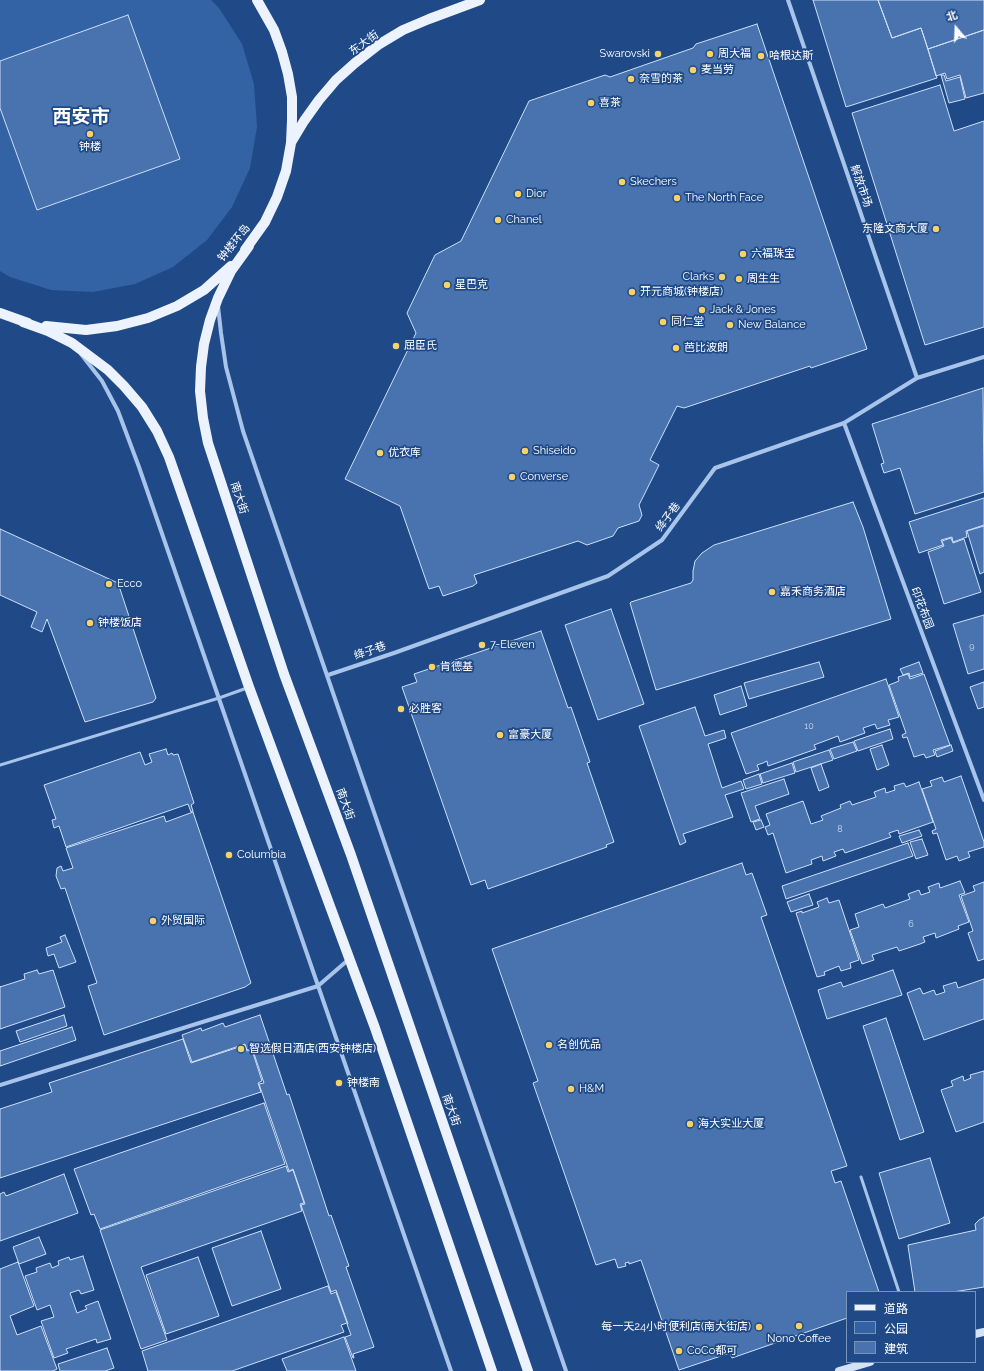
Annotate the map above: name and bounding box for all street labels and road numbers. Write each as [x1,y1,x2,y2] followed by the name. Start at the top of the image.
[347,28,381,58] street label: 东大街
[848,163,874,209] street label: 解放市场
[215,222,253,264] street label: 钟楼环岛
[228,480,250,516] street label: 南大街
[653,500,683,534] street label: 绛子巷
[908,585,936,631] street label: 印花布园
[352,639,388,663] street label: 绛子巷
[333,786,357,822] street label: 南大街
[439,1092,463,1128] street label: 南大街

